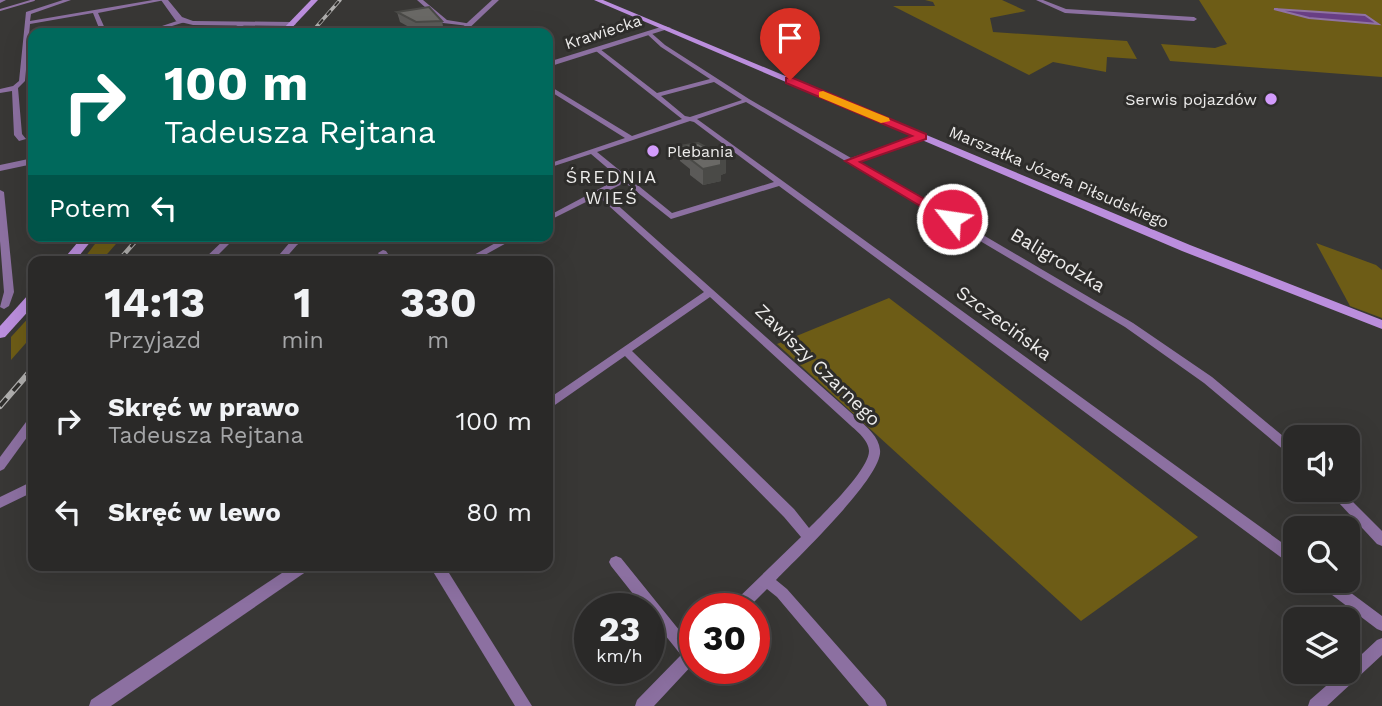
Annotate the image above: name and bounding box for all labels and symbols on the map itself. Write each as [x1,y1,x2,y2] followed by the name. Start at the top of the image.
[760,8,820,80] pin
[562,11,644,53] street label: Krawiecka
[1125,90,1257,109] place label: Serwis pojazdów
[1263,91,1279,107] marker: Serwis pojazdów
[946,122,1172,232] street label: Marszałka Józefa Piłsudskiego
[667,142,733,161] place label: Plebania
[645,143,661,159] marker: Plebania
[566,166,658,208] district label: ŚREDNIA WIEŚ
[915,182,989,256] position arrow
[1006,223,1110,297] street label: Baligrodzka
[952,281,1056,366] street label: Szczecińska
[751,299,885,431] street label: Zawiszy Czarnego
[679,593,770,684] speed limit sign: 30

